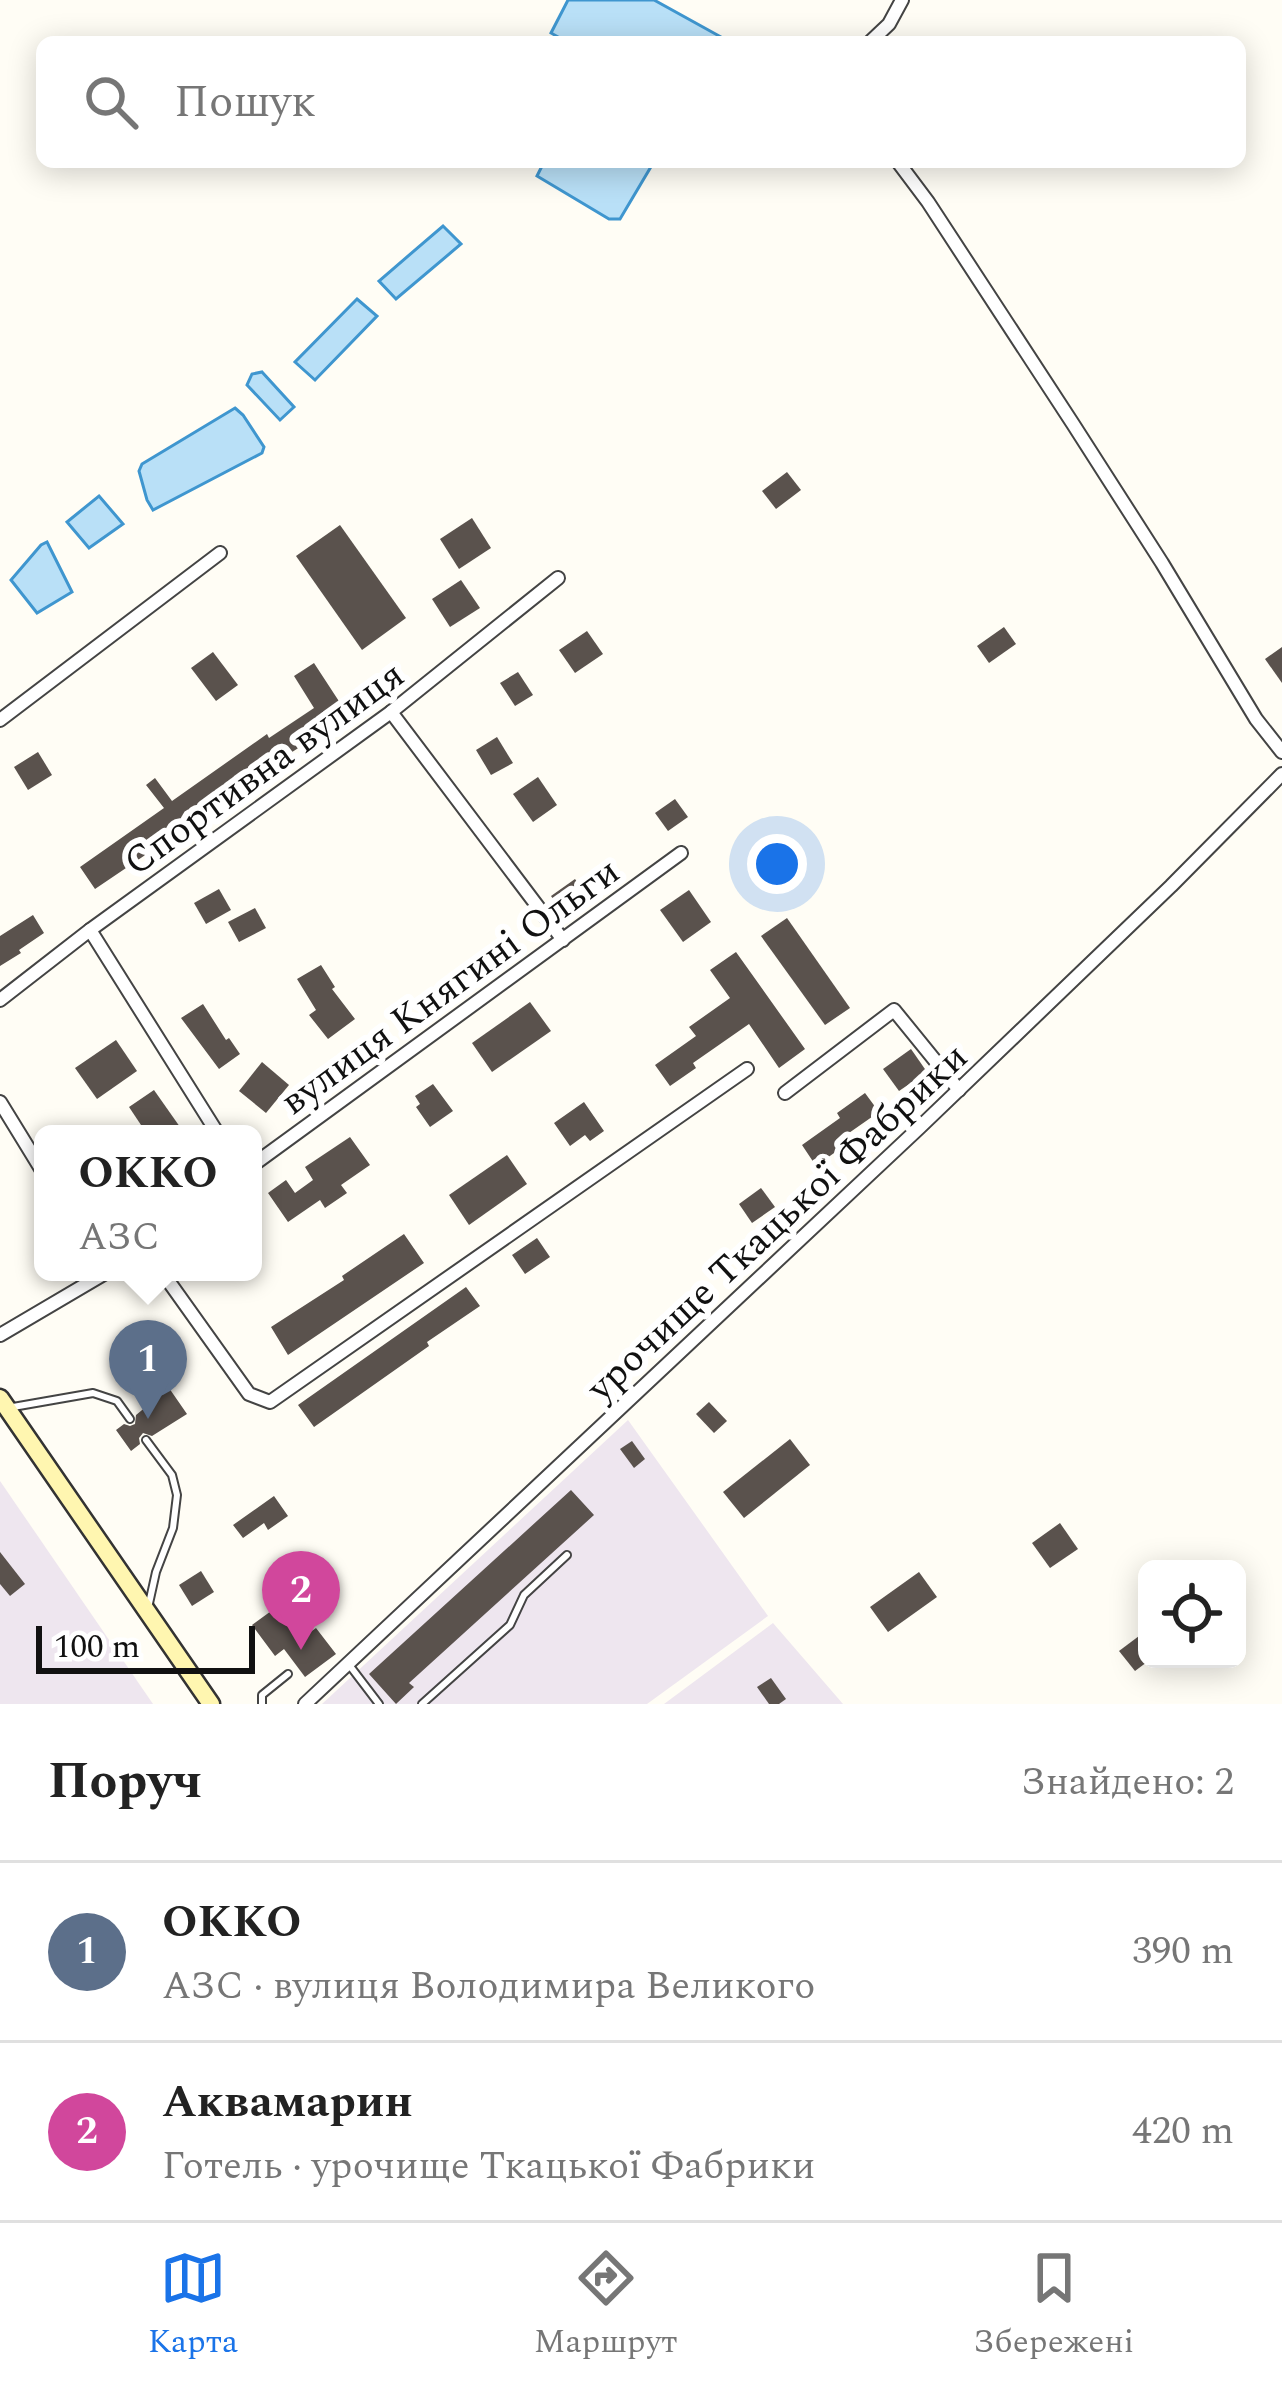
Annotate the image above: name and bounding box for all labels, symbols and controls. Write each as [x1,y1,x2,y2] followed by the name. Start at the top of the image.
[36,36,1246,168] search box
[174,68,316,137] text: Пошук
[78,69,144,135] icon: search
[112,647,417,891] street label: Спортивна вулиця
[747,834,807,894] your location
[268,843,633,1131] street label: вулиця Княгині Ольги
[573,1030,982,1417] street label: урочище Ткацької Фабрики
[34,1125,262,1281] popup
[78,1139,218,1208] text: OKKO
[78,1208,160,1267] text: АЗС
[109,1320,187,1419] pin: 1
[262,1551,340,1650] pin: 2
[1138,1560,1246,1668] map controls
[1138,1560,1246,1668] button: locate
[36,1620,255,1673] scale bar
[54,1622,140,1672] text: 100 m
[48,1743,202,1821] text: Поруч
[1020,1753,1234,1812] text: Знайдено: 2
[162,1888,301,1957] text: OKKO
[76,1922,98,1981] text: 1
[1132,1922,1234,1981] text: 390 m
[162,1957,815,2016] text: АЗС · вулиця Володимира Великого
[162,2068,413,2137] text: Аквамарин
[76,2102,98,2161] text: 2
[1132,2102,1234,2161] text: 420 m
[162,2137,815,2196] text: Готель · урочище Ткацької Фабрики
[148,2245,238,2367] tab: Карта
[534,2245,677,2367] tab: Маршрут
[973,2245,1134,2367] tab: Збережені

